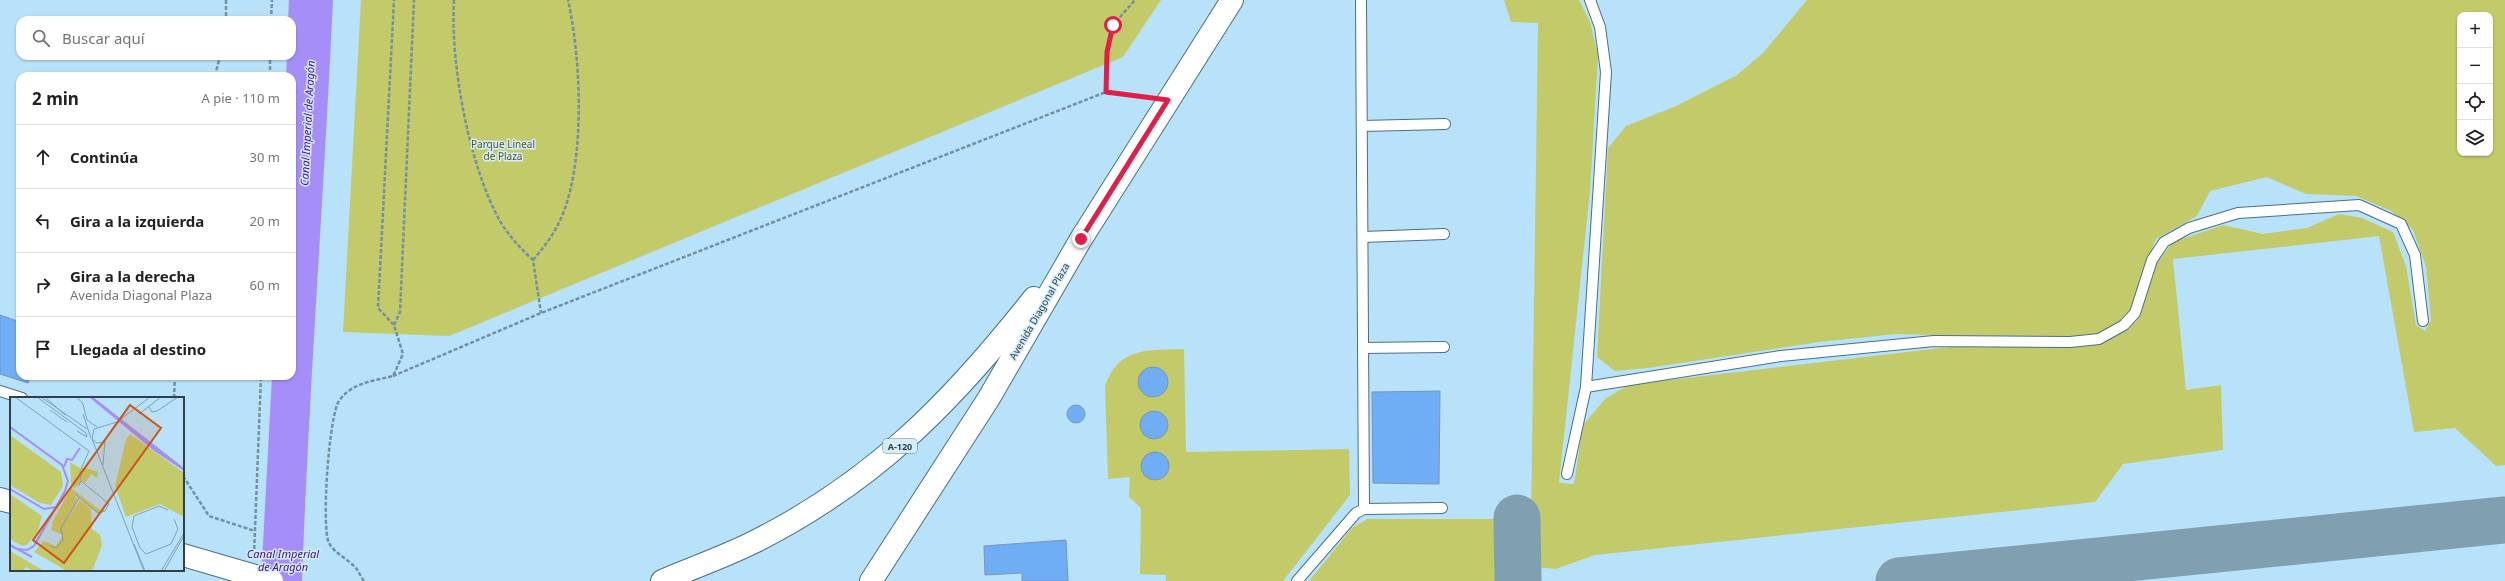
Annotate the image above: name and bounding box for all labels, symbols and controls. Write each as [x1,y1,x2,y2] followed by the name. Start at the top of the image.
[2457,12,2493,156] map controls
[2457,12,2493,48] button: +
[16,16,296,60] search box
[1104,16,1122,34] route start
[30,27,52,49] icon: search
[62,28,145,48] text: Buscar aquí
[2457,48,2493,84] button: −
[296,60,318,186] water label: Canal Imperial de Aragón
[2457,84,2493,120] button: locate
[32,87,79,110] text: 2 min
[202,89,280,107] text: A pie · 110 m
[2457,120,2493,156] button: layers
[471,137,535,163] park label: Parque Lineal de Plaza
[32,146,54,168] icon: ahead
[70,147,138,167] text: Continúa
[250,148,280,166] text: 30 m
[32,210,54,232] icon: left
[70,211,204,231] text: Gira a la izquierda
[250,212,280,230] text: 20 m
[1072,230,1090,248] route end
[1006,260,1072,362] street label: Avenida Diagonal Plaza
[70,266,195,286] text: Gira a la derecha
[32,274,54,296] icon: right
[250,276,280,294] text: 60 m
[70,286,212,304] text: Avenida Diagonal Plaza
[32,338,54,360] icon: arrive
[70,339,206,359] text: Llegada al destino
[10,397,184,571] inset map
[883,439,917,453] road number: A-120
[247,546,320,574] water label: Canal Imperial de Aragón

